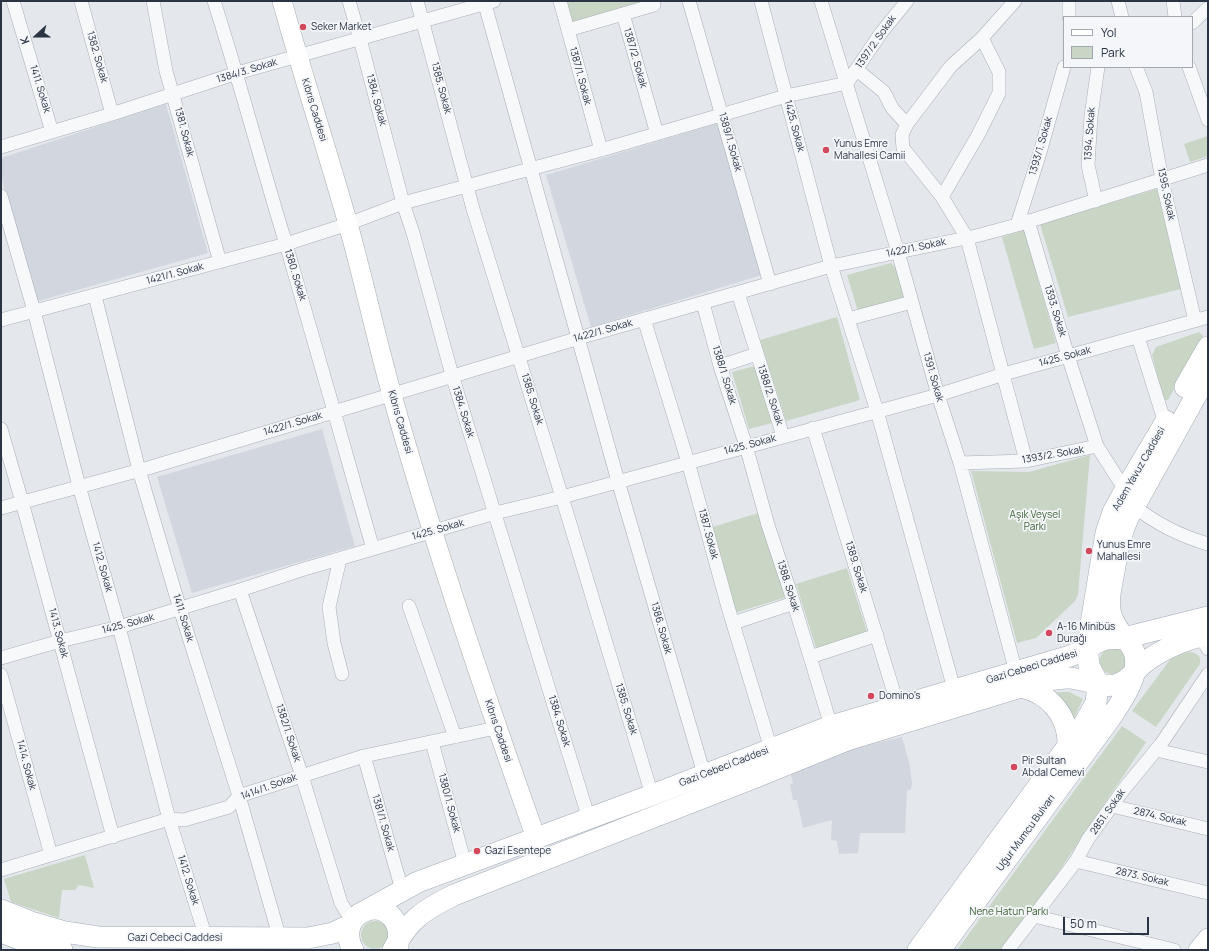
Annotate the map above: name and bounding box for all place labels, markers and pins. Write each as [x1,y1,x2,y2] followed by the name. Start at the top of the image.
[311,21,372,33] place label: Seker Market
[298,22,308,32] marker: Seker Market
[834,138,905,162] place label: Yunus Emre Mahallesi Camii
[821,145,831,155] marker: Yunus Emre Mahallesi Camii
[1097,539,1151,562] place label: Yunus Emre Mahallesi
[1084,546,1094,556] marker: Yunus Emre Mahallesi
[1057,621,1115,644] place label: A-16 Minibüs Durağı
[1044,628,1054,638] marker: A-16 Minibüs Durağı
[879,690,921,702] place label: Domino's
[866,691,876,701] marker: Domino's
[1022,755,1084,778] place label: Pir Sultan Abdal Cemevi
[1009,762,1019,772] marker: Pir Sultan Abdal Cemevi
[485,845,551,857] place label: Gazi Esentepe
[472,846,482,856] marker: Gazi Esentepe

